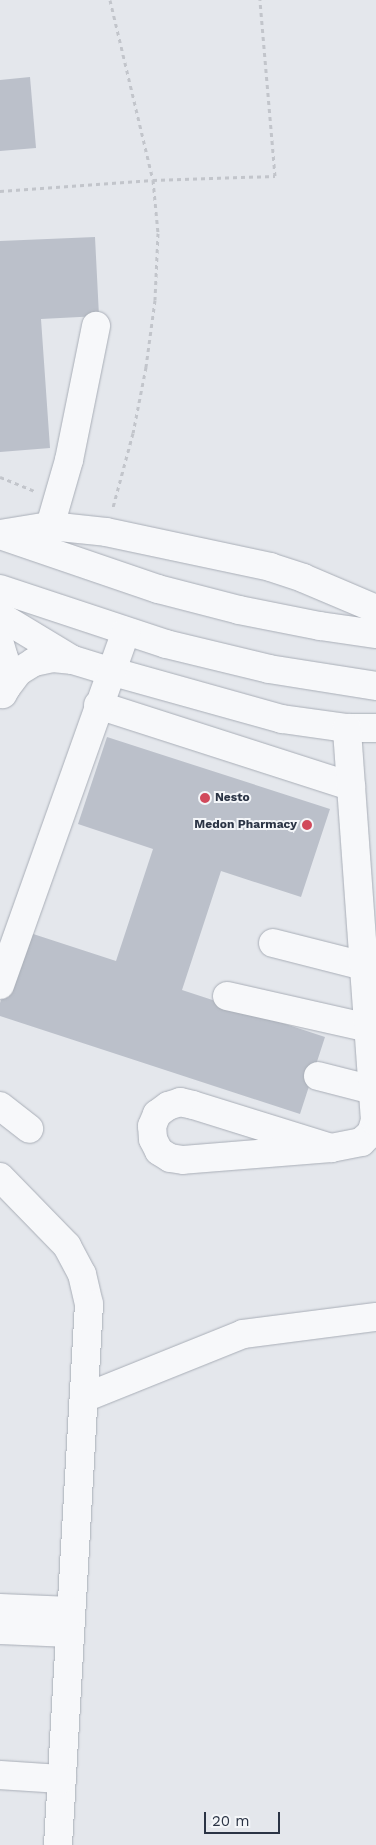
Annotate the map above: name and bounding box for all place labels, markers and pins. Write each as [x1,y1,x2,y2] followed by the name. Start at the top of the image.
[215,791,250,805] place label: Nesto
[199,792,211,804] marker: Nesto
[194,818,297,832] place label: Medon Pharmacy
[301,819,313,831] marker: Medon Pharmacy

